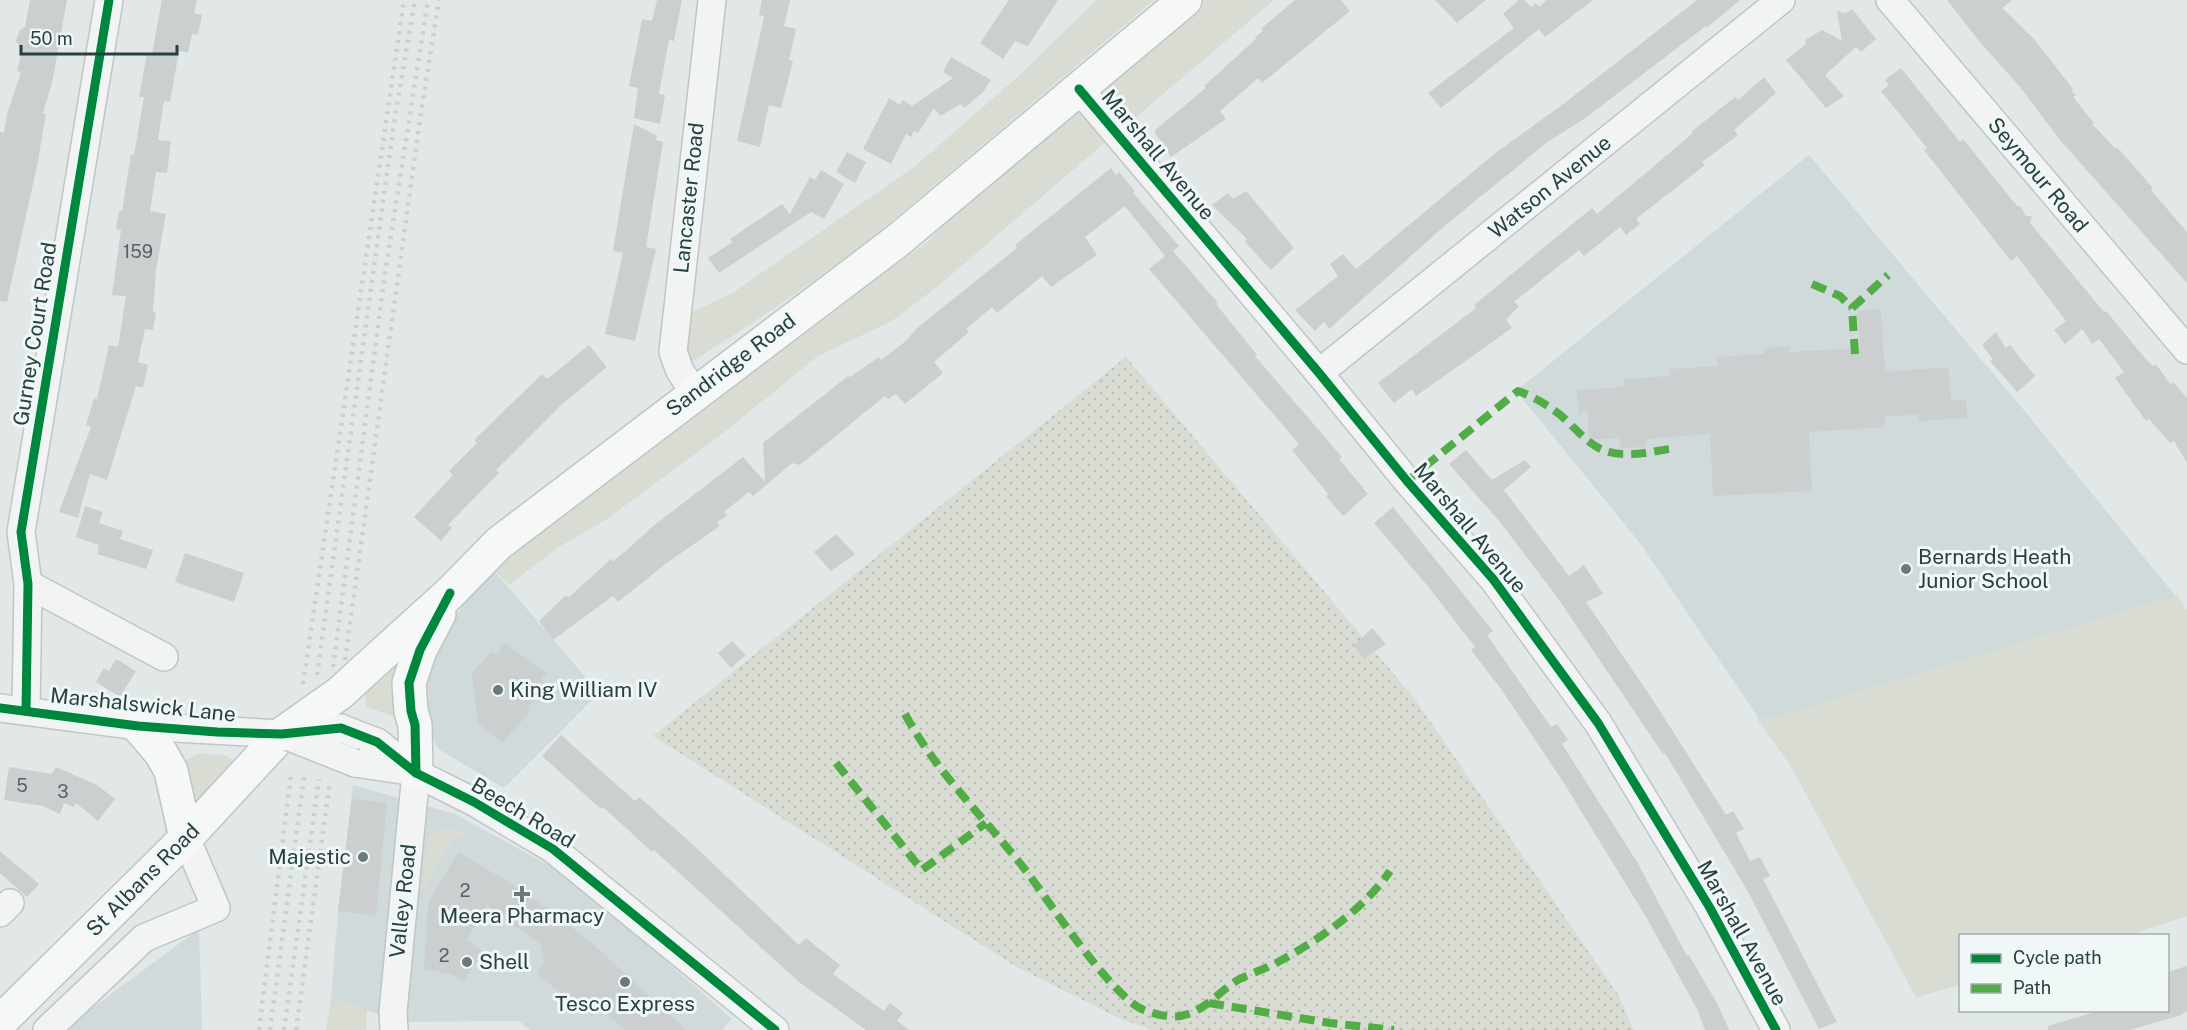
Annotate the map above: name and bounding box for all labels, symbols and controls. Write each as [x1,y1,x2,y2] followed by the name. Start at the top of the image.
[21,18,177,56] scale bar
[30,28,73,49] text: 50 m
[1097,85,1220,225] street label: Marshall Avenue
[1983,112,2094,237] street label: Seymour Road
[668,121,709,275] street label: Lancaster Road
[1483,130,1616,244] street label: Watson Avenue
[8,240,61,428] street label: Gurney Court Road
[123,241,153,262] house number: 159
[661,308,800,421] street label: Sandridge Road
[1409,458,1532,598] street label: Marshall Avenue
[1918,544,2071,593] place label: Bernards Heath Junior School
[1899,562,1913,576] marker: Bernards Heath Junior School
[510,677,657,702] place label: King William IV
[49,682,237,727] street label: Marshalswick Lane
[491,683,505,697] marker: King William IV
[467,772,579,853] street label: Beech Road
[16,775,28,796] house number: 5
[57,781,69,802] house number: 3
[81,818,204,941] street label: St Albans Road
[384,843,421,959] street label: Valley Road
[268,844,351,869] place label: Majestic
[356,850,370,864] marker: Majestic
[1692,856,1793,1010] street label: Marshall Avenue
[460,880,470,901] house number: 2
[515,887,529,901] marker: Meera Pharmacy
[440,903,604,928] place label: Meera Pharmacy
[1959,934,2169,1012] legend
[439,945,449,966] house number: 2
[2013,947,2102,968] text: Cycle path
[479,949,529,974] place label: Shell
[460,955,474,969] marker: Shell
[618,975,632,989] marker: Tesco Express
[2013,977,2051,998] text: Path
[555,991,695,1016] place label: Tesco Express

